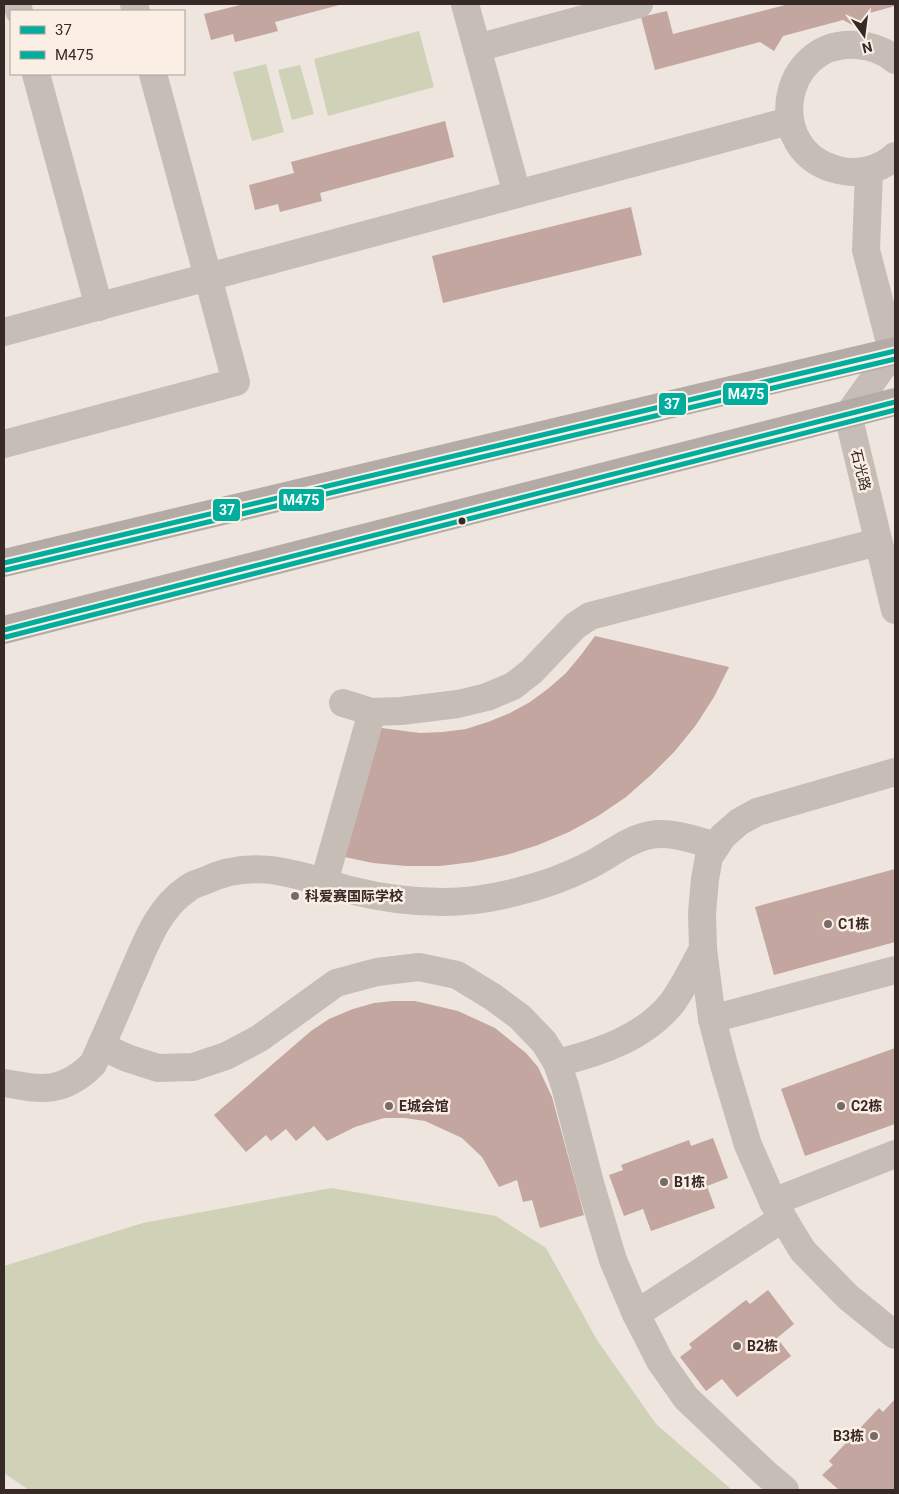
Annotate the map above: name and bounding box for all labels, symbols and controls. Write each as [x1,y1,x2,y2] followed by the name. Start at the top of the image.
[10,10,185,75] legend
[839,10,889,60] north arrow
[55,21,72,39] text: 37
[860,39,874,57] text: N
[55,46,93,64] text: M475
[722,382,769,406] line badge: M475
[728,386,764,402] text: M475
[658,392,687,416] line badge: 37
[664,396,680,412] text: 37
[848,448,874,492] street label: 石光路
[278,488,325,512] line badge: M475
[283,492,319,508] text: M475
[212,498,241,522] line badge: 37
[219,502,235,518] text: 37
[457,516,467,526] unlabelled marker
[305,888,403,904] place label: 科爱赛国际学校
[289,890,301,902] marker: 科爱赛国际学校
[838,916,869,932] place label: C1栋
[822,918,834,930] marker: C1栋
[399,1098,449,1114] place label: E城会馆
[851,1098,882,1114] place label: C2栋
[383,1100,395,1112] marker: E城会馆
[835,1100,847,1112] marker: C2栋
[674,1174,705,1190] place label: B1栋
[658,1176,670,1188] marker: B1栋
[747,1338,778,1354] place label: B2栋
[731,1340,743,1352] marker: B2栋
[833,1428,864,1444] place label: B3栋
[868,1430,880,1442] marker: B3栋

